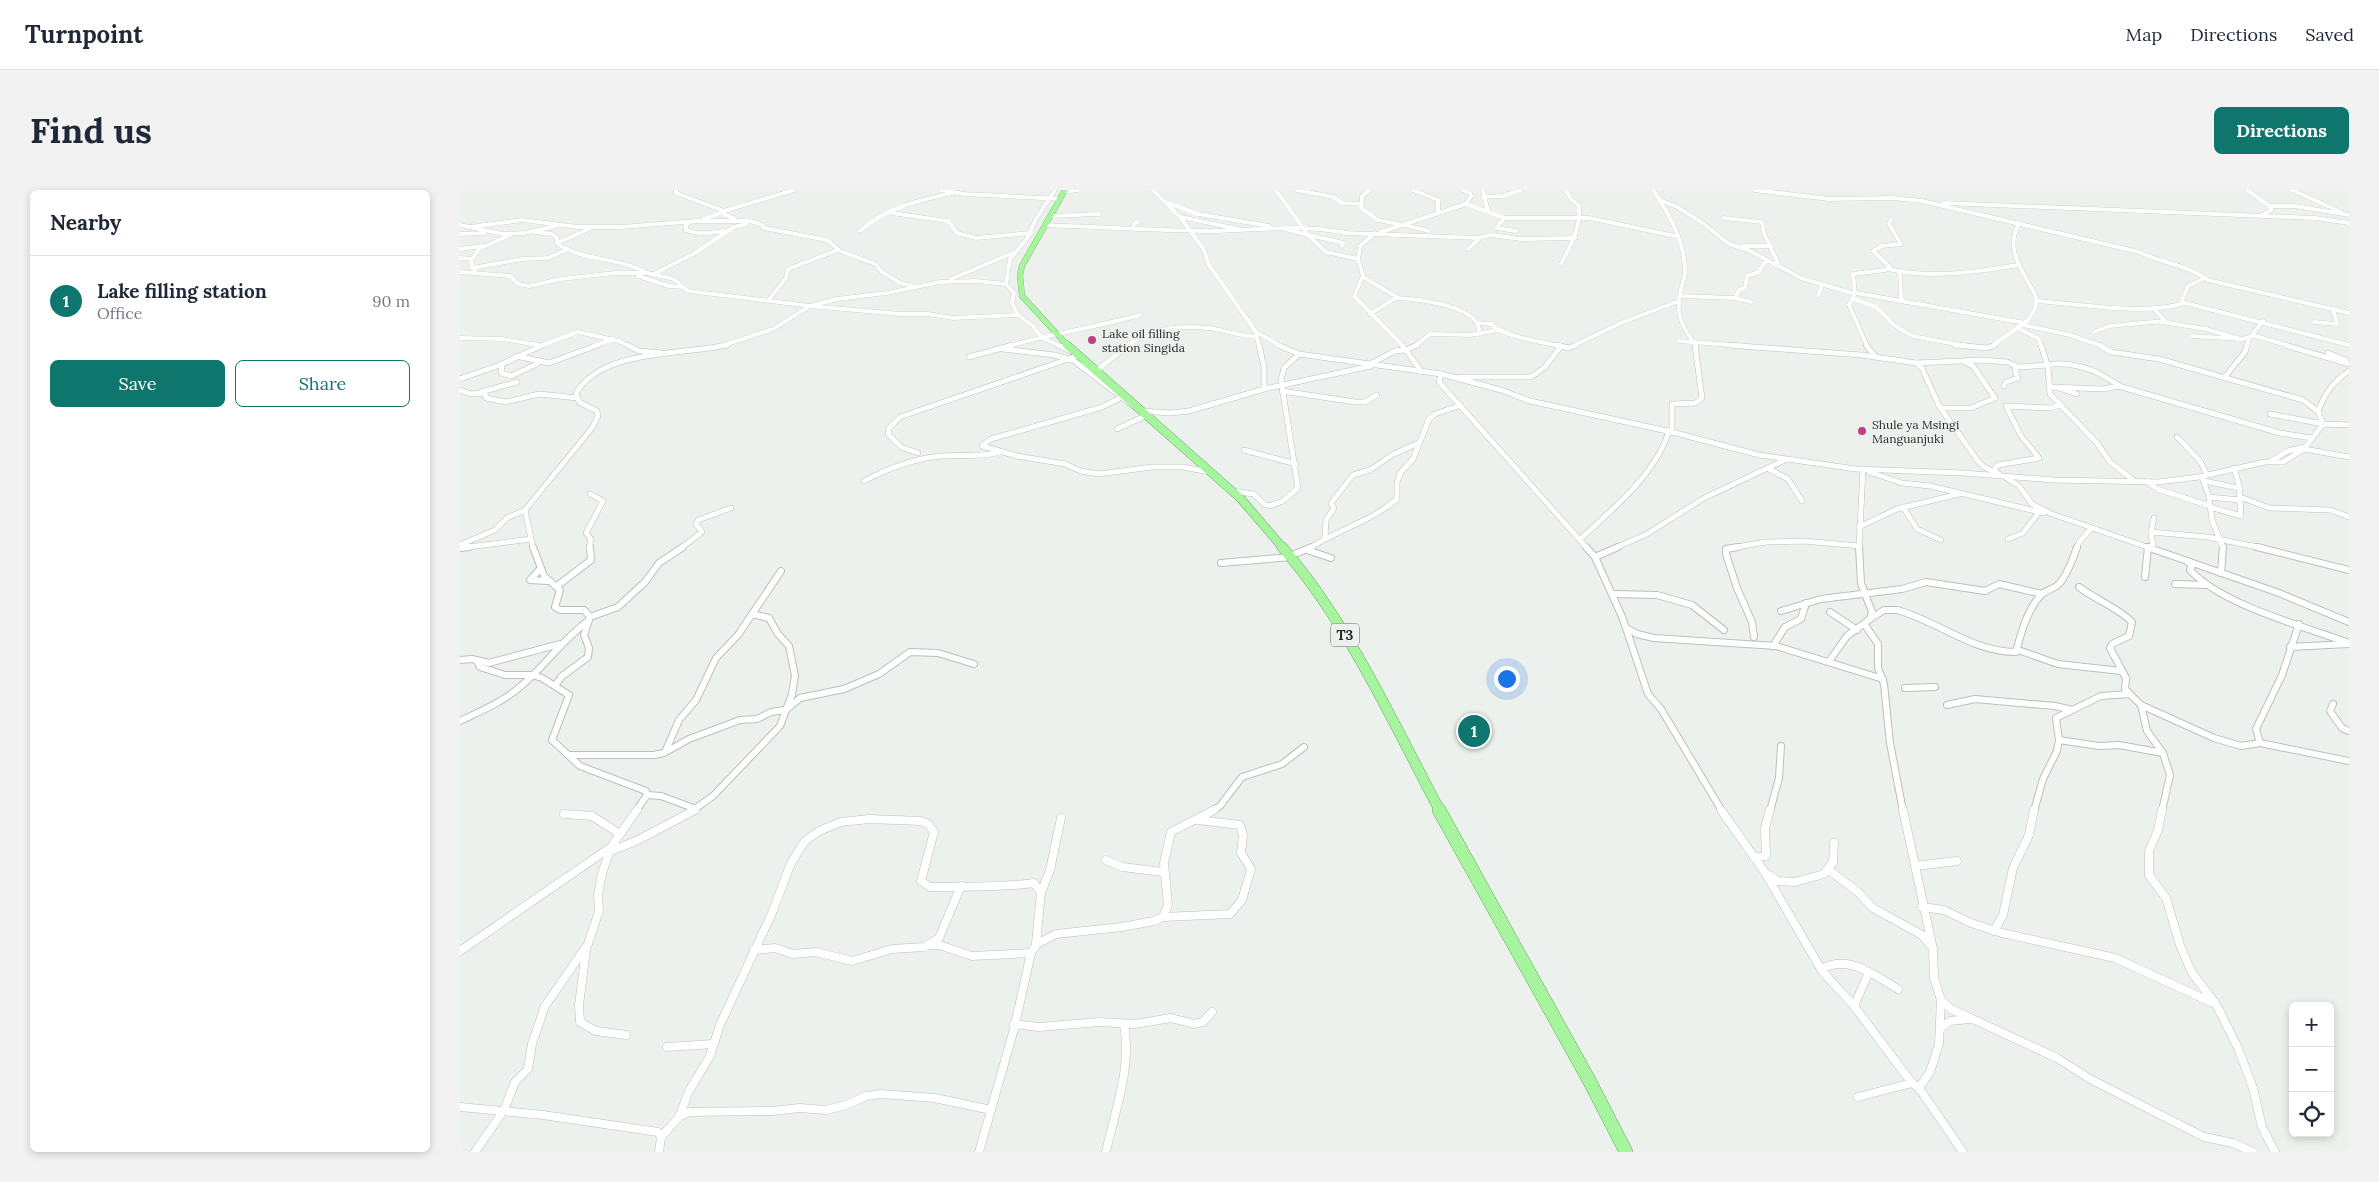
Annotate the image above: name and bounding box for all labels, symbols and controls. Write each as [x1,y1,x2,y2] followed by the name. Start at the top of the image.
[25,19,143,50] text: Turnpoint
[2126,23,2162,46] text: Map
[2190,23,2277,46] text: Directions
[2305,23,2354,46] text: Saved
[2214,107,2349,154] button: Directions
[30,108,152,153] text: Find us
[50,209,121,236] text: Nearby
[97,279,267,303] text: Lake filling station
[63,291,69,311] text: 1
[372,291,410,311] text: 90 m
[97,303,142,323] text: Office
[1102,326,1185,355] place label: Lake oil filling station Singida
[1086,334,1098,346] marker: Lake oil filling station Singida
[50,360,225,407] button: Save
[235,360,410,407] button: Share
[1872,417,1959,446] place label: Shule ya Msingi Manguanjuki
[1856,425,1868,437] marker: Shule ya Msingi Manguanjuki
[1331,624,1359,646] road number: T3
[1494,666,1520,692] your location
[1458,712,1490,750] pin: 1
[2289,1002,2334,1137] map controls
[2289,1002,2334,1047] button: +
[2289,1047,2334,1092] button: −
[2289,1092,2334,1137] button: locate

